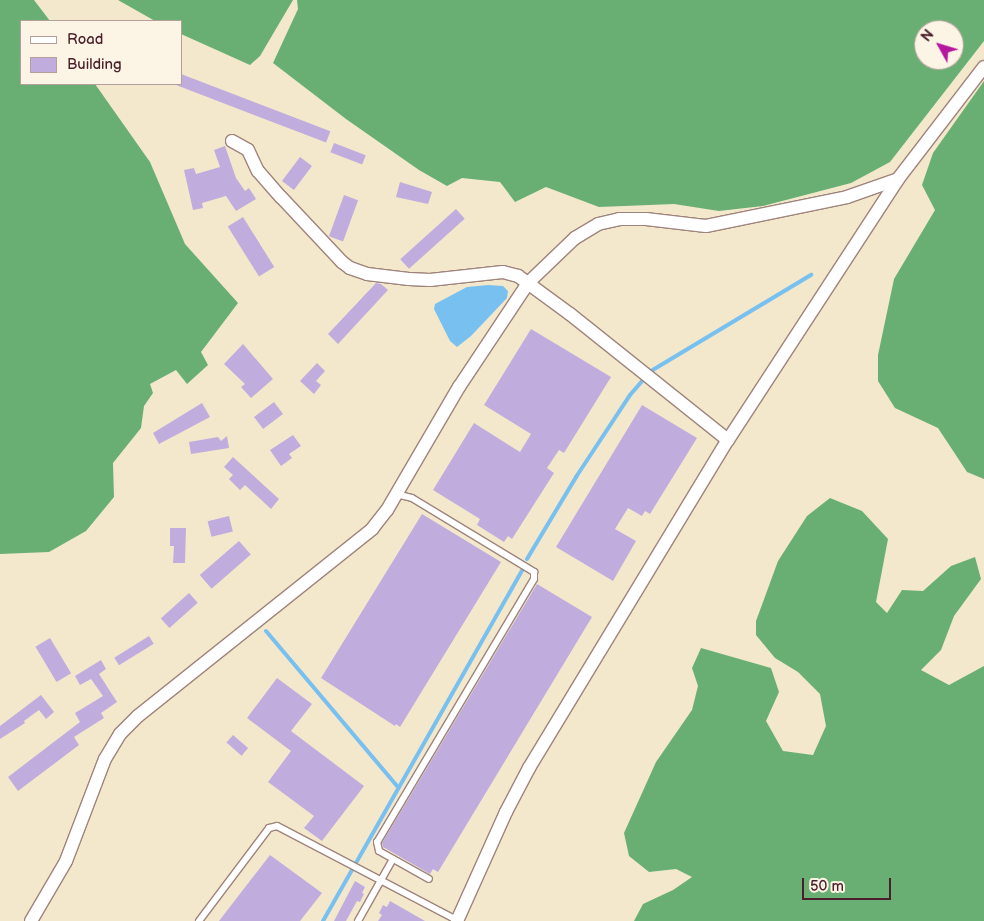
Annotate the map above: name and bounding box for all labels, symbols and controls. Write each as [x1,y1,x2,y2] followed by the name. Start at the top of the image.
[20,20,182,85] legend
[914,20,964,70] north arrow
[918,26,938,45] text: N
[67,30,103,49] text: Road
[67,55,122,74] text: Building
[804,868,893,900] scale bar
[810,877,844,896] text: 50 m

